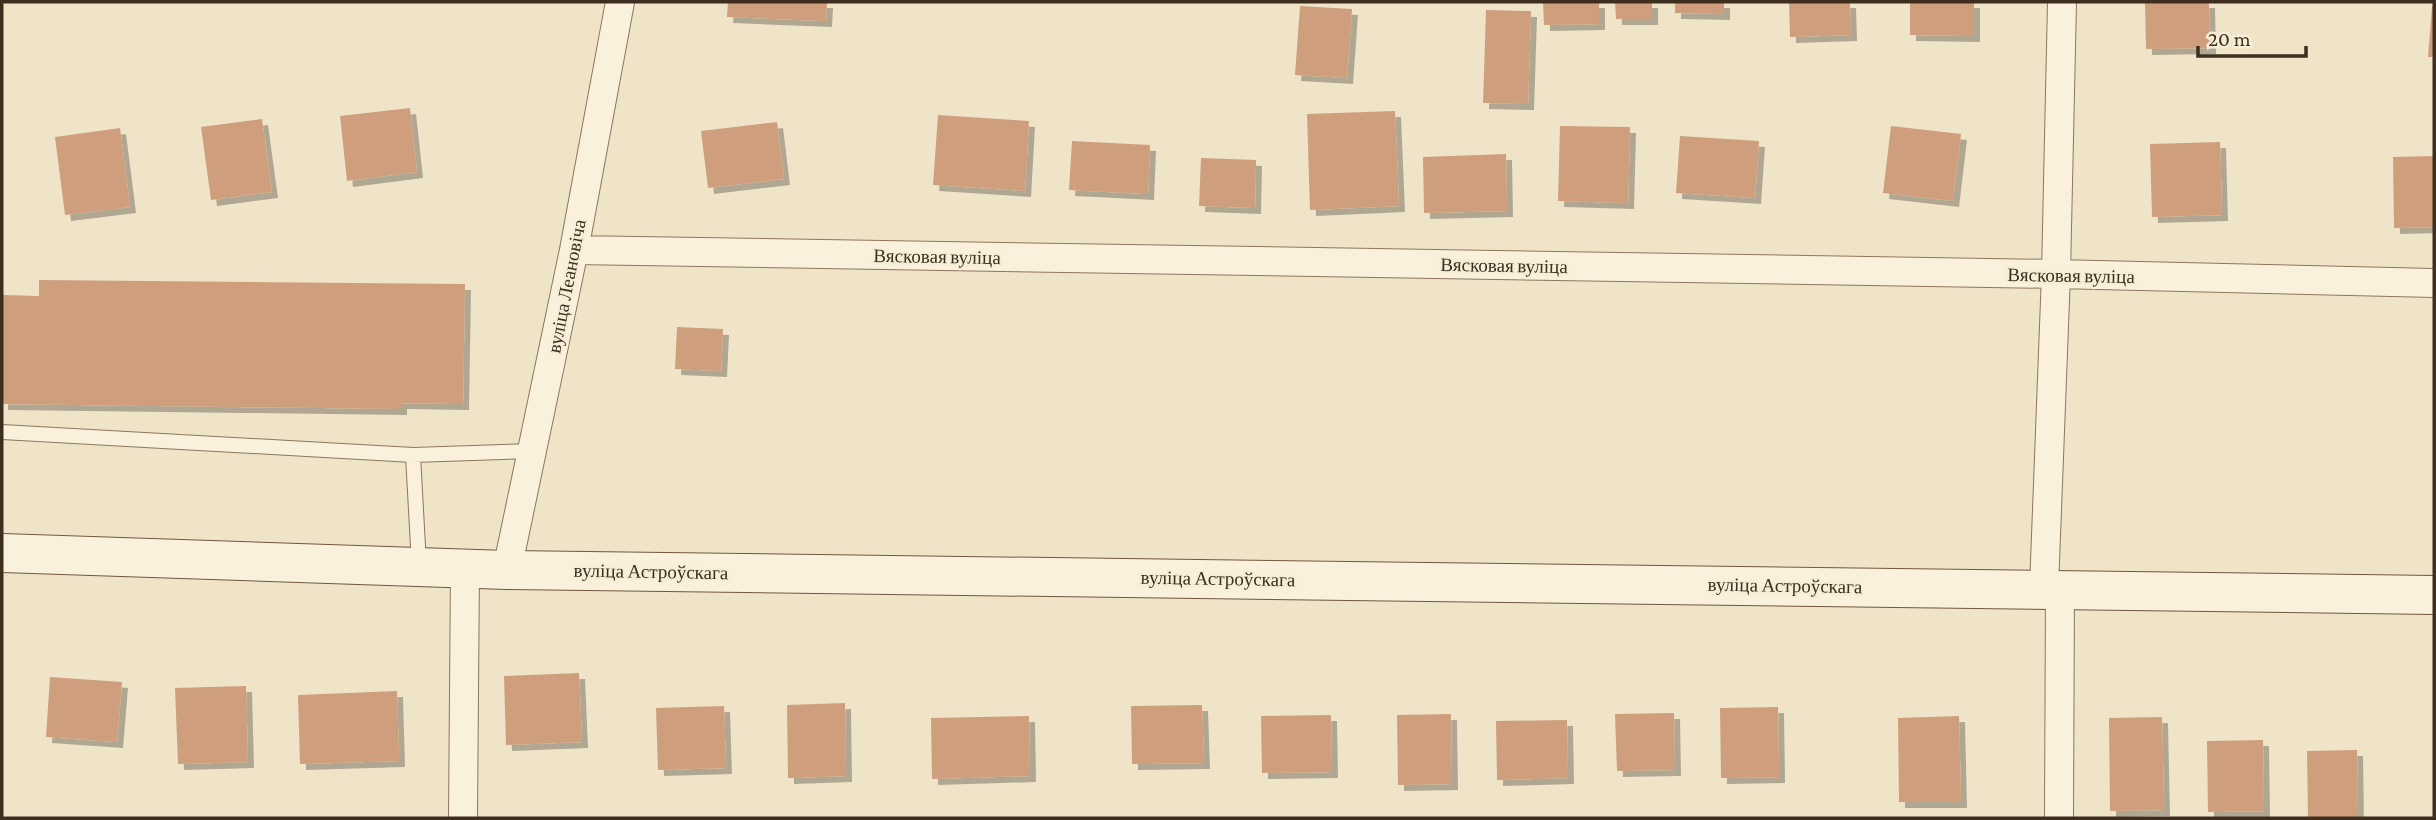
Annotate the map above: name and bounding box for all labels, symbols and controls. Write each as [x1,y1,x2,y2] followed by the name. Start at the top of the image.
[2198,14,2306,58] scale bar
[2208,27,2251,51] text: 20 m
[543,217,590,355] street label: вуліца Леановіча
[873,245,1001,268] street label: Вясковая вуліца
[1440,254,1568,277] street label: Вясковая вуліца
[2007,264,2135,287] street label: Вясковая вуліца
[573,560,729,583] street label: вуліца Астроўскага
[1140,567,1296,590] street label: вуліца Астроўскага
[1707,574,1863,597] street label: вуліца Астроўскага

